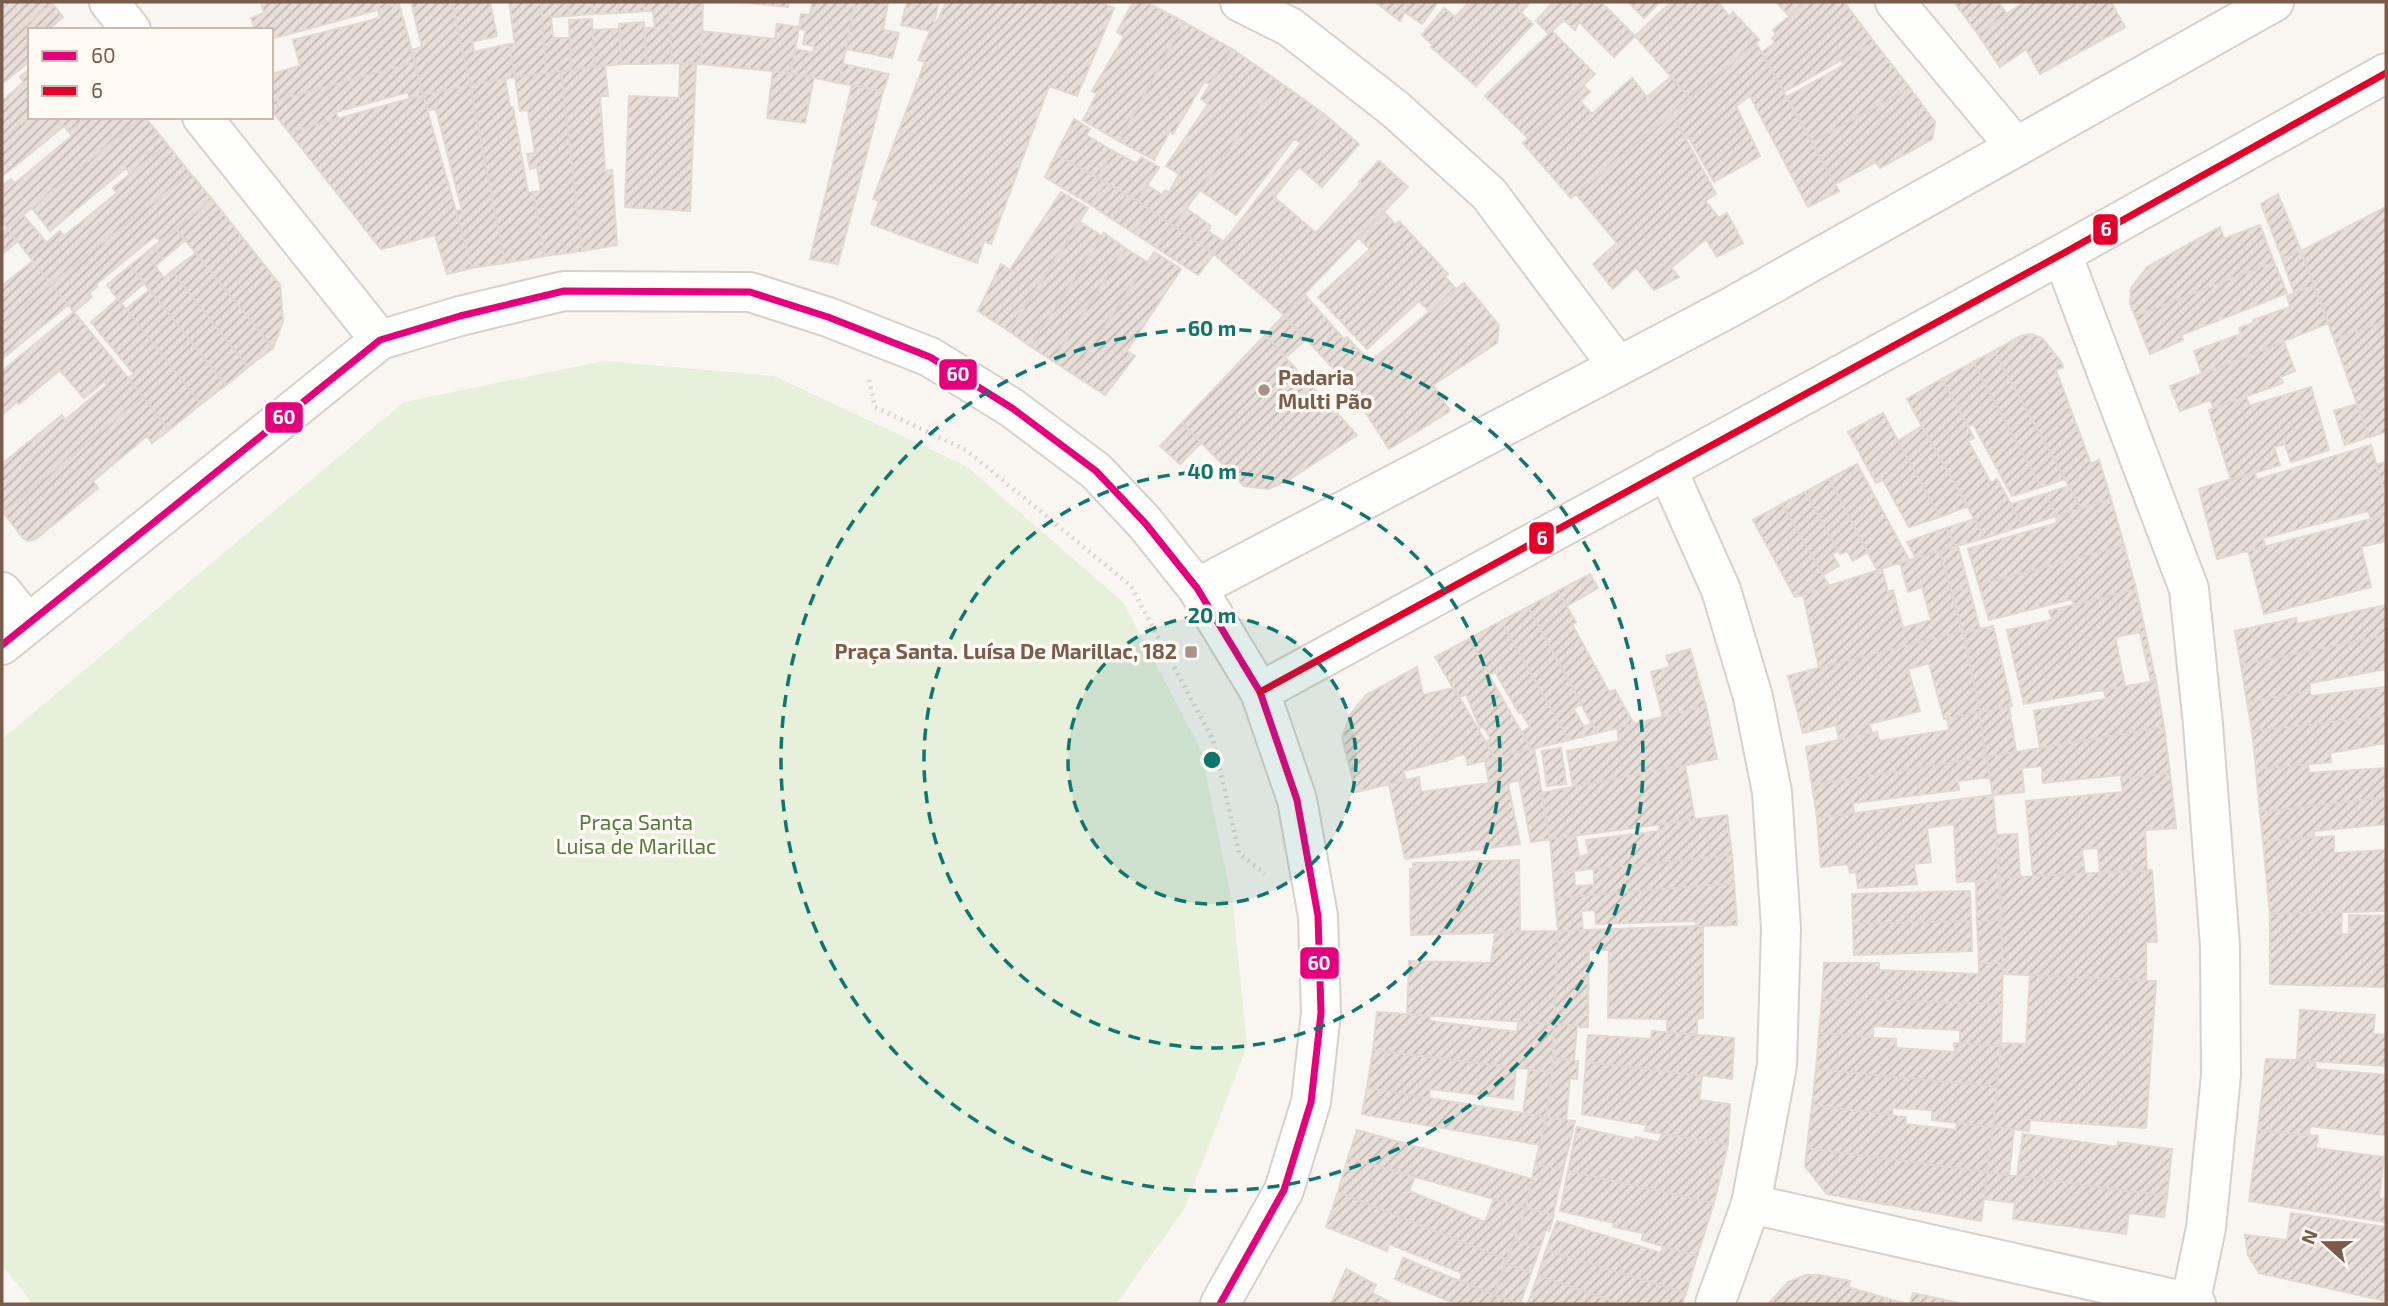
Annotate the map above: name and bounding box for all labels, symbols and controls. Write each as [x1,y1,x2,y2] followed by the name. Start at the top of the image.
[28,28,273,119] legend
[91,42,116,67] text: 60
[91,77,103,102] text: 6
[2092,213,2119,246] line badge: 6
[2100,217,2112,240] text: 6
[1188,315,1236,340] text: 60 m
[938,358,978,391] line badge: 60
[946,362,970,385] text: 60
[1278,364,1372,413] place label: Padaria Multi Pão
[1256,382,1272,398] marker: Padaria Multi Pão
[264,401,304,434] line badge: 60
[272,405,296,428] text: 60
[1187,458,1237,483] text: 40 m
[1528,521,1555,555] line badge: 6
[1536,526,1548,549] text: 6
[1188,602,1236,627] text: 20 m
[835,638,1177,665] place label: Praça Santa. Luísa De Marillac, 182
[1183,644,1199,660] marker: Praça Santa. Luísa De Marillac, 182
[1200,748,1224,772] centre of rings
[556,809,716,858] park label: Praça Santa Luisa de Marillac
[1299,946,1340,980] line badge: 60
[1307,951,1331,974] text: 60
[2290,1208,2360,1278] north arrow
[2295,1226,2322,1247] text: N

